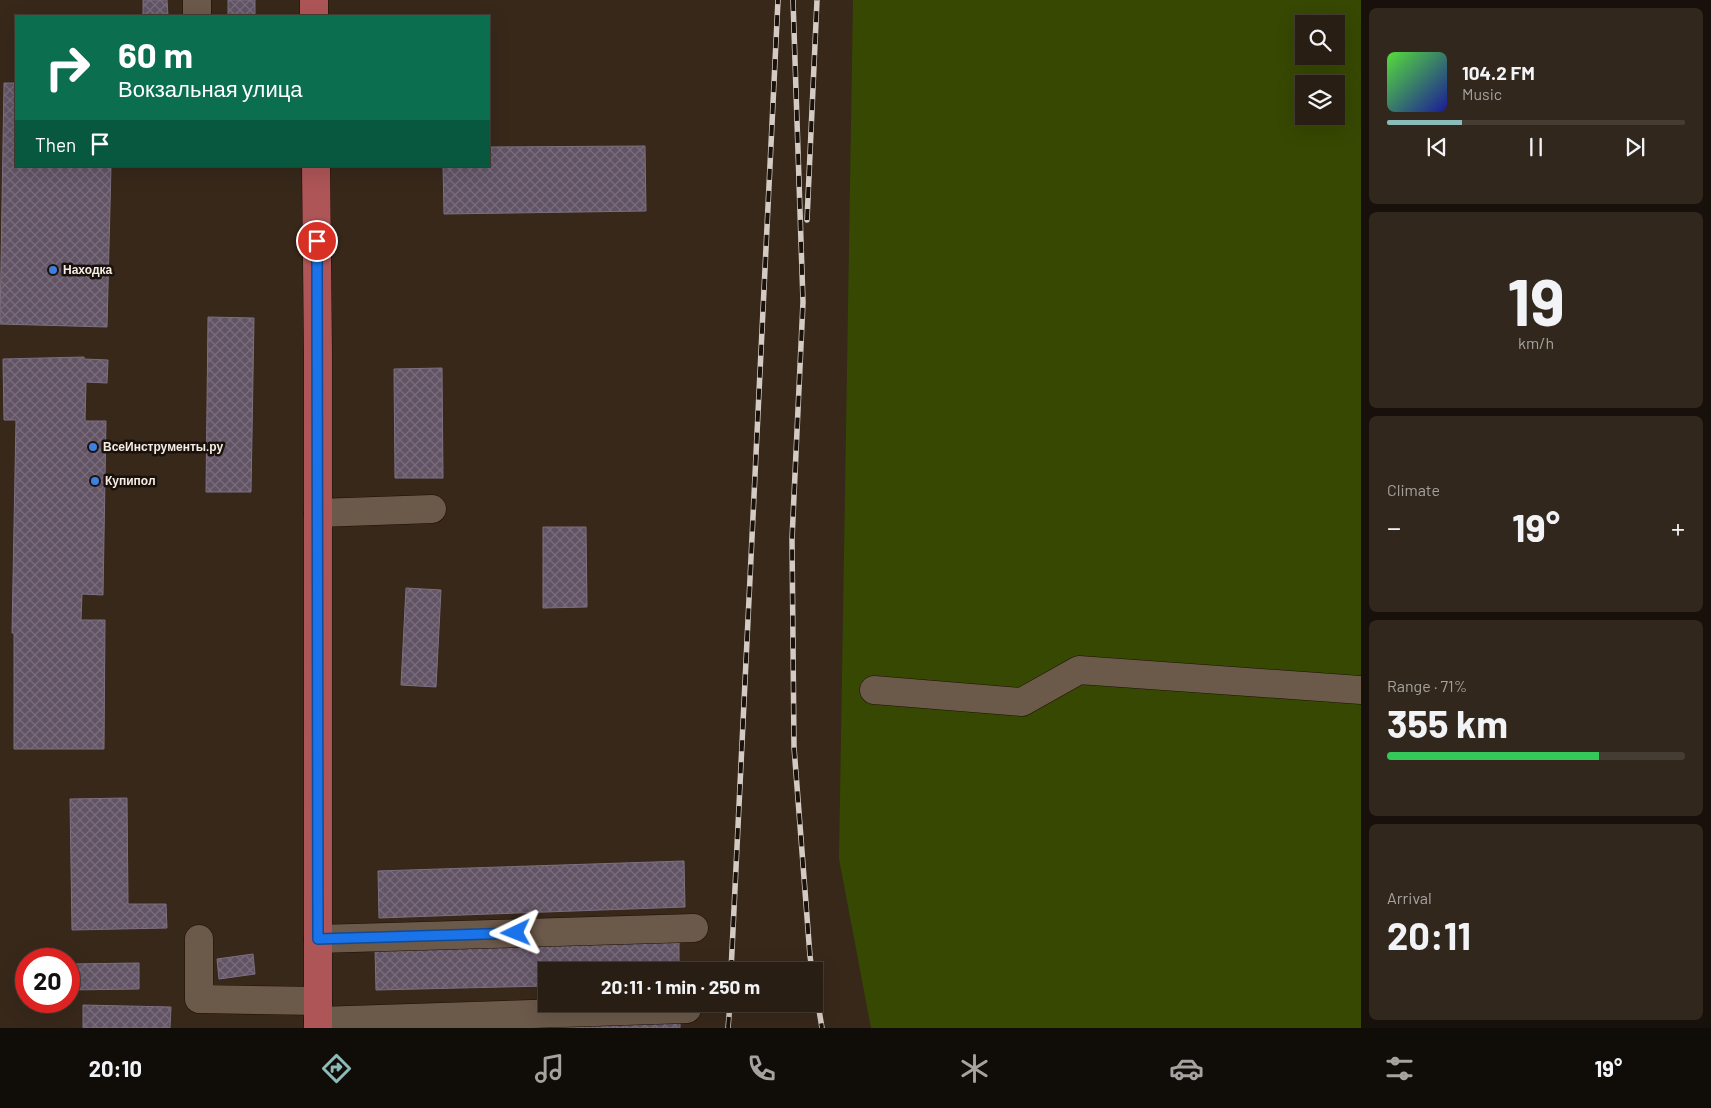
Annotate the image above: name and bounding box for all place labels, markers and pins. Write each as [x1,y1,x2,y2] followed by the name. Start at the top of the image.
[296,220,338,262] pin
[63,262,113,277] place label: Находка
[47,264,59,276] marker: Находка
[103,439,223,454] place label: ВсеИнструменты.ру
[87,441,99,453] marker: ВсеИнструменты.ру
[105,473,156,488] place label: Купипол
[89,475,101,487] marker: Купипол

